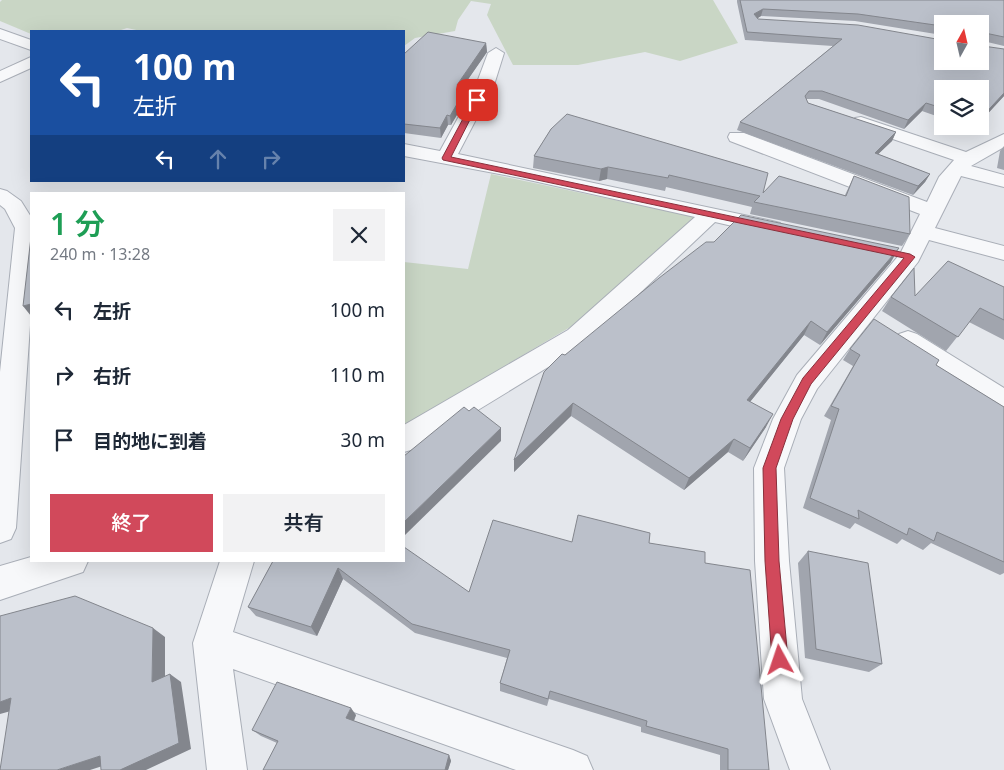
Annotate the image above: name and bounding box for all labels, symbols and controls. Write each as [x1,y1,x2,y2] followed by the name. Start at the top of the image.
[934,15,989,70] north arrow
[934,15,989,135] map controls
[133,43,236,90] text: 100 m
[50,50,115,115] icon: left
[456,79,498,121] pin
[934,80,989,135] button: layers
[463,86,491,114] icon: arrive
[133,90,177,120] text: 左折
[151,145,179,173] icon: left
[204,145,232,173] icon: ahead
[257,145,285,173] icon: right
[50,203,105,244] text: 1 分
[333,209,385,261] button: close
[50,243,150,265] text: 240 m · 13:28
[50,296,78,324] icon: left
[330,297,385,323] text: 100 m
[93,298,131,324] text: 左折
[50,361,78,389] icon: right
[330,362,385,388] text: 110 m
[93,363,131,389] text: 右折
[50,426,78,454] icon: arrive
[341,427,385,453] text: 30 m
[93,428,207,454] text: 目的地に到着
[50,494,213,552] button: 終了
[223,494,385,552] button: 共有
[753,633,805,685] position arrow

